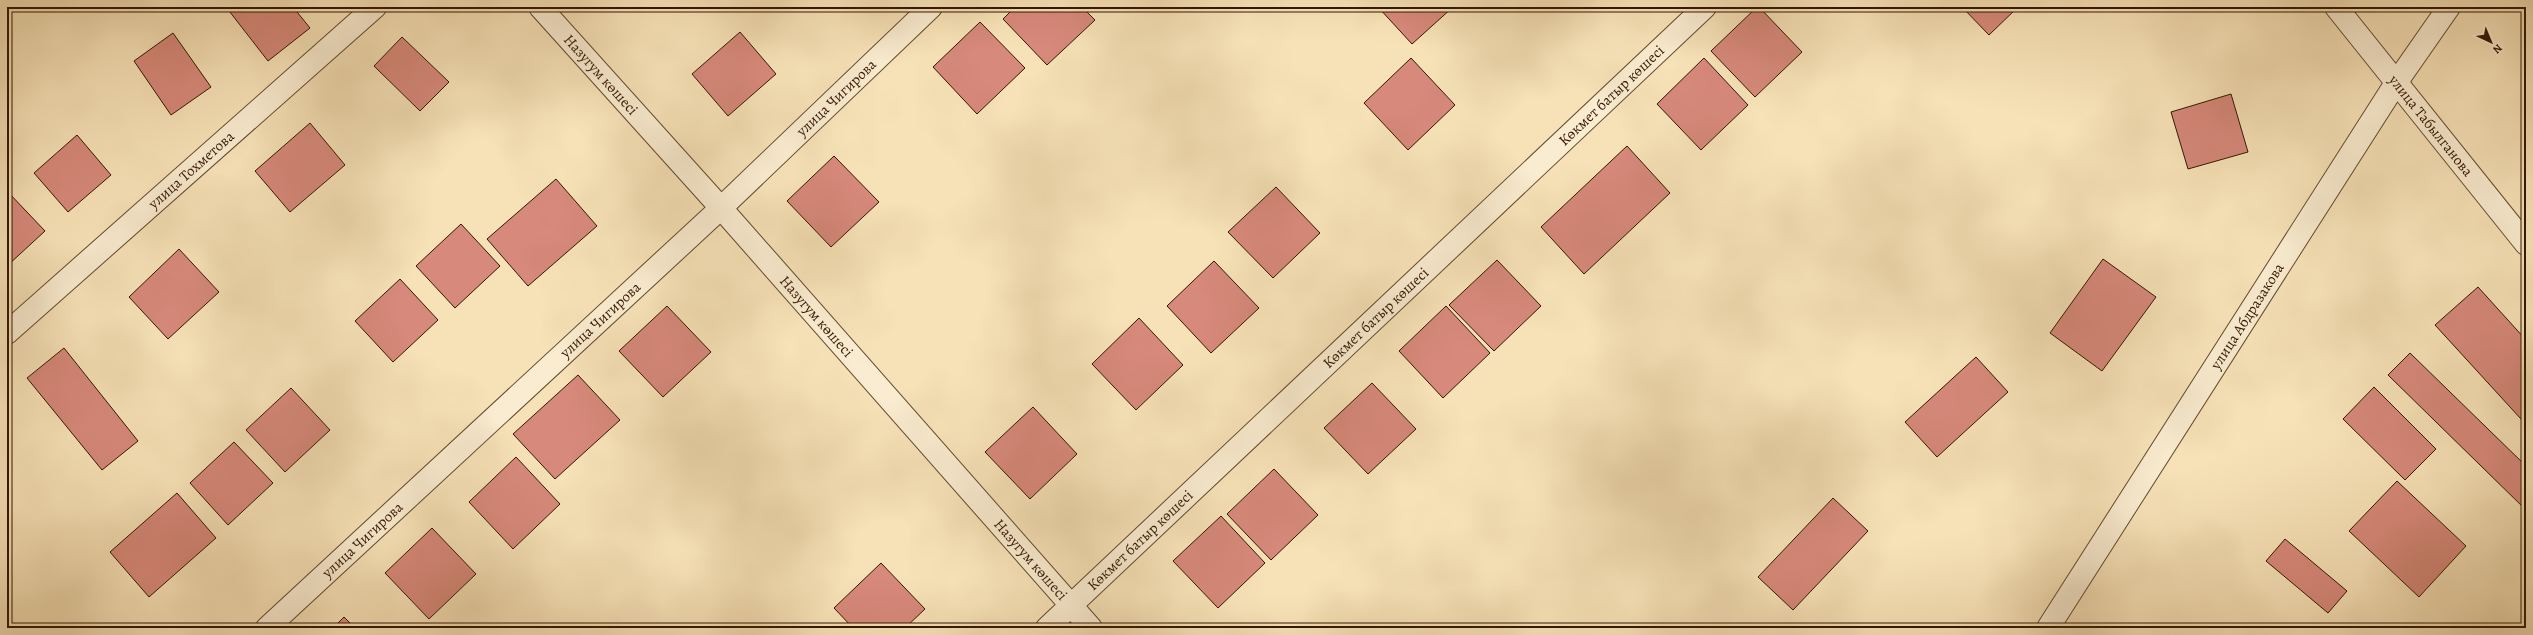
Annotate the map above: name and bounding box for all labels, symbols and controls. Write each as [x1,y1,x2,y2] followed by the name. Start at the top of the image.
[2471,22,2511,62] north arrow
[559,30,643,119] street label: Назугум көшесі
[1554,41,1669,150] street label: Көкмет батыр көшесі
[2490,41,2506,57] text: N
[791,55,881,141] street label: улица Чигирова
[2384,70,2478,181] street label: улица Табылганова
[143,126,238,214] street label: улица Тохметова
[2205,259,2289,374] street label: улица Абдразакова
[1318,263,1433,373] street label: Көкмет батыр көшесі
[775,271,858,361] street label: Назугум көшесі
[555,277,645,363] street label: улица Чигирова
[1083,485,1197,595] street label: Көкмет батыр көшесі
[317,497,407,583] street label: улица Чигирова
[989,515,1072,605] street label: Назугум көшесі

